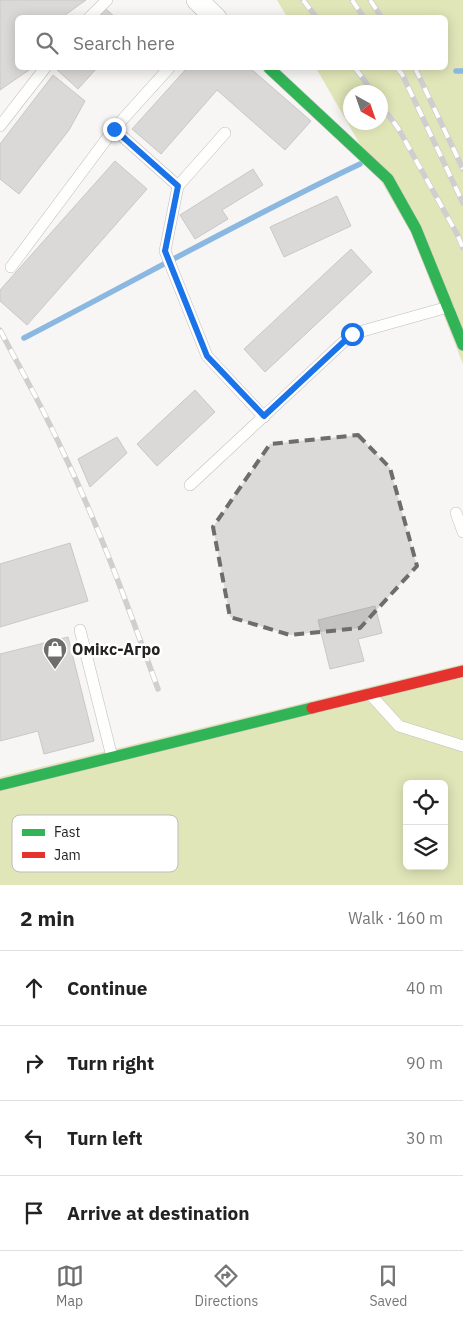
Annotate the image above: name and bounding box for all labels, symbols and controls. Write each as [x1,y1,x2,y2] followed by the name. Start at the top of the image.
[15,15,448,70] search box
[33,29,61,57] icon: search
[73,31,175,55] text: Search here
[343,85,388,130] north arrow
[103,118,126,141] route end
[341,323,364,346] route start
[42,636,68,670] shop icon: Омiкс-Агро
[72,639,160,659] place label: Омiкс-Агро
[403,780,448,870] map controls
[403,780,448,825] button: locate
[12,815,178,872] legend
[54,823,80,841] text: Fast
[403,825,448,870] button: layers
[54,846,81,864] text: Jam
[20,904,75,932] text: 2 min
[348,908,443,928] text: Walk · 160 m
[20,974,48,1002] icon: ahead
[67,976,147,1000] text: Continue
[406,978,443,998] text: 40 m
[20,1049,48,1077] icon: right
[67,1051,154,1075] text: Turn right
[406,1053,443,1073] text: 90 m
[20,1124,48,1152] icon: left
[67,1126,143,1150] text: Turn left
[406,1128,443,1148] text: 30 m
[20,1199,48,1227] icon: arrive
[67,1201,250,1225] text: Arrive at destination
[56,1262,84,1310] tab: Map
[195,1262,258,1310] tab: Directions
[369,1262,407,1310] tab: Saved

